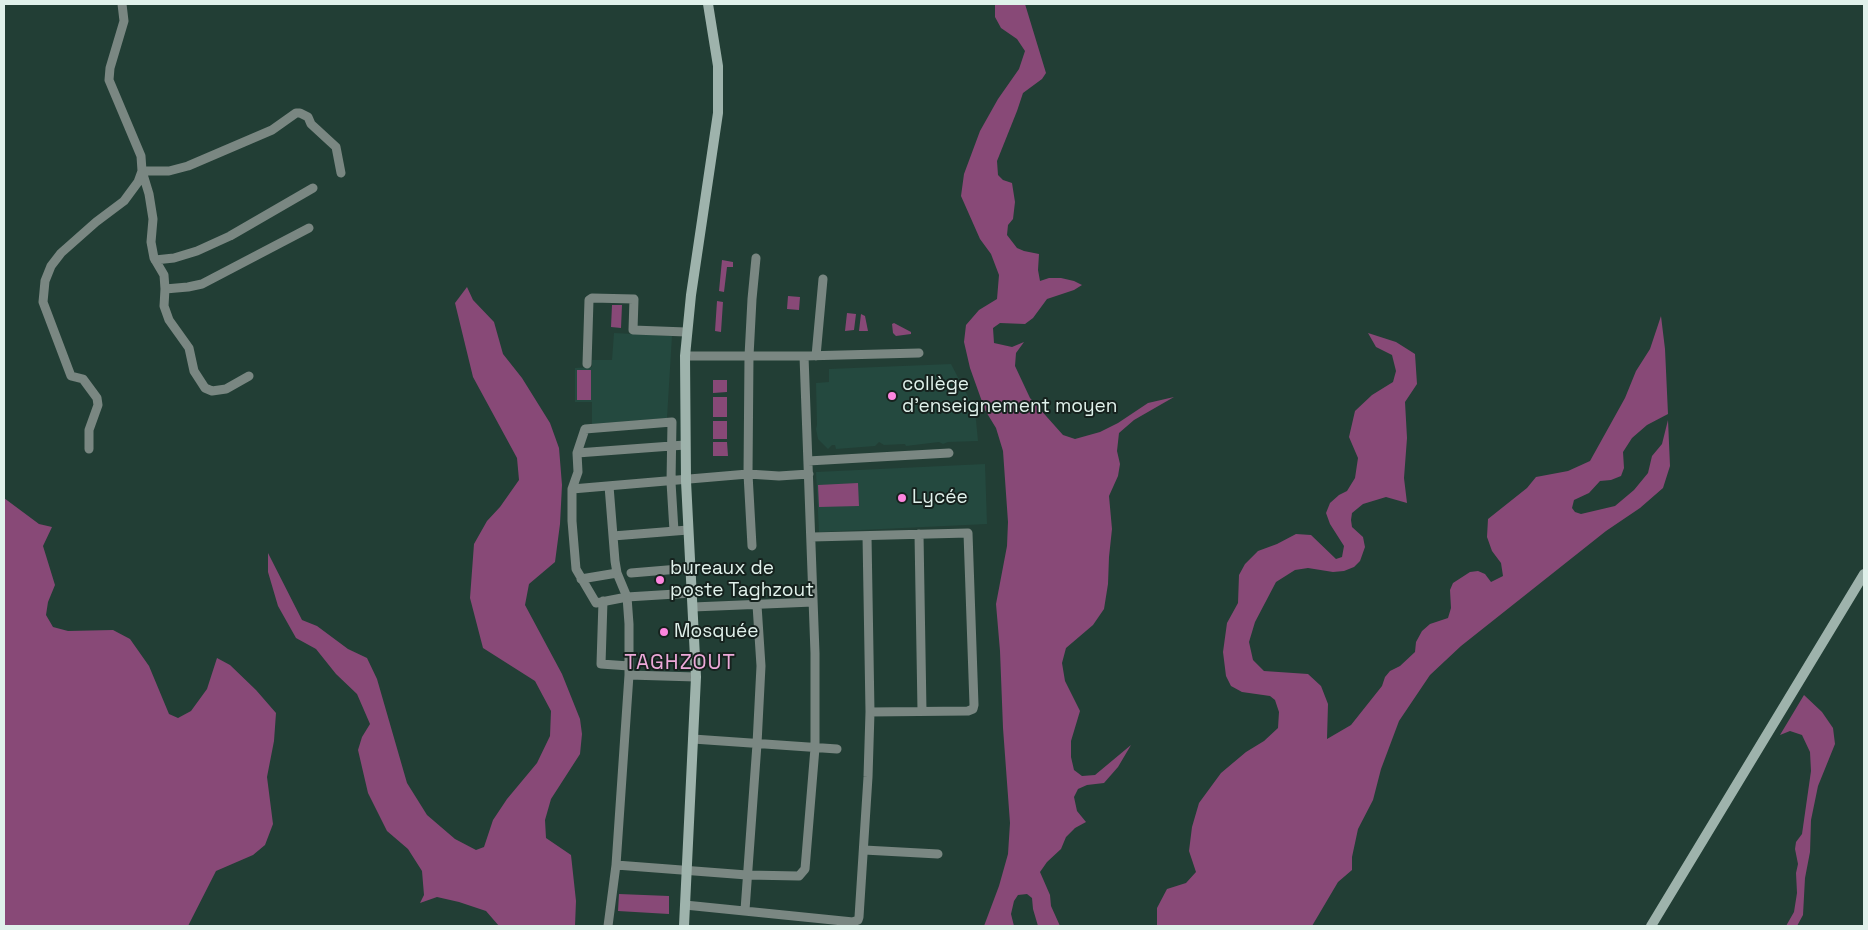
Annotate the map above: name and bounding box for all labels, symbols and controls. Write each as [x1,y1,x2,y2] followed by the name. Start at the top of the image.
[902,374,1117,418] place label: collège d'enseignement moyen
[886,390,898,402] marker: collège d'enseignement moyen
[912,487,968,509] place label: Lycée
[896,492,908,504] marker: Lycée
[670,558,814,602] place label: bureaux de poste Taghzout
[654,574,666,586] marker: bureaux de poste Taghzout
[674,621,759,643] place label: Mosquée
[658,626,670,638] marker: Mosquée
[623,650,737,676] district label: TAGHZOUT

